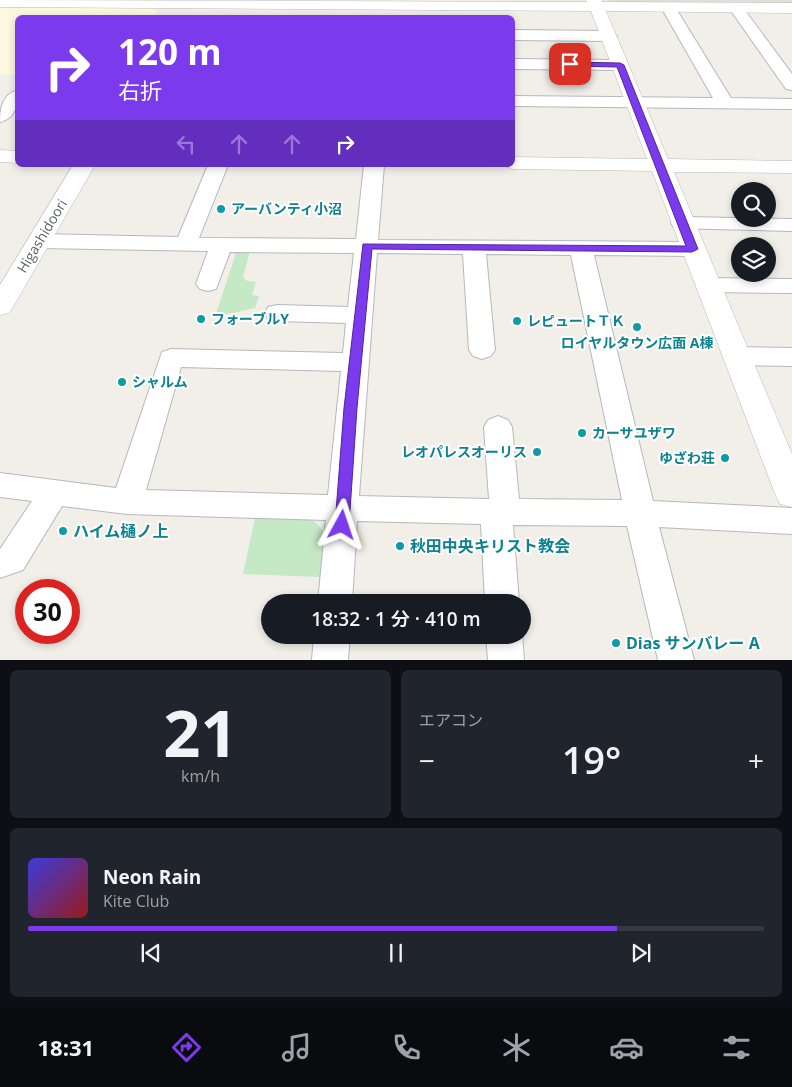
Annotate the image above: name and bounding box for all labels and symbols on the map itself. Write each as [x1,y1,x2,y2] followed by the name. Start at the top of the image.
[549,43,591,85] pin
[12,195,71,276] street label: Higashidoori
[231,199,342,218] place label: アーバンティ小沼
[215,203,227,215] marker: アーバンティ小沼
[211,309,289,328] place label: フォーブルY
[527,311,625,330] place label: レピュートＴＫ
[195,313,207,325] marker: フォーブルY
[511,315,523,327] marker: レピュートＴＫ
[631,321,643,333] marker: ロイヤルタウン広面 A棟
[561,333,713,352] place label: ロイヤルタウン広面 A棟
[132,372,188,391] place label: シャルム
[116,376,128,388] marker: シャルム
[592,423,676,442] place label: カーサユザワ
[576,427,588,439] marker: カーサユザワ
[401,442,527,461] place label: レオパレスオーリス
[531,446,543,458] marker: レオパレスオーリス
[659,448,715,467] place label: ゆざわ荘
[719,452,731,464] marker: ゆざわ荘
[315,498,367,550] position arrow
[73,520,168,542] place label: ハイム樋ノ上
[57,525,69,537] marker: ハイム樋ノ上
[410,535,570,557] place label: 秋田中央キリスト教会
[394,540,406,552] marker: 秋田中央キリスト教会
[15,579,80,644] speed limit sign: 30
[626,632,761,654] place label: Dias サンバレー A
[610,637,622,649] marker: Dias サンバレー A

